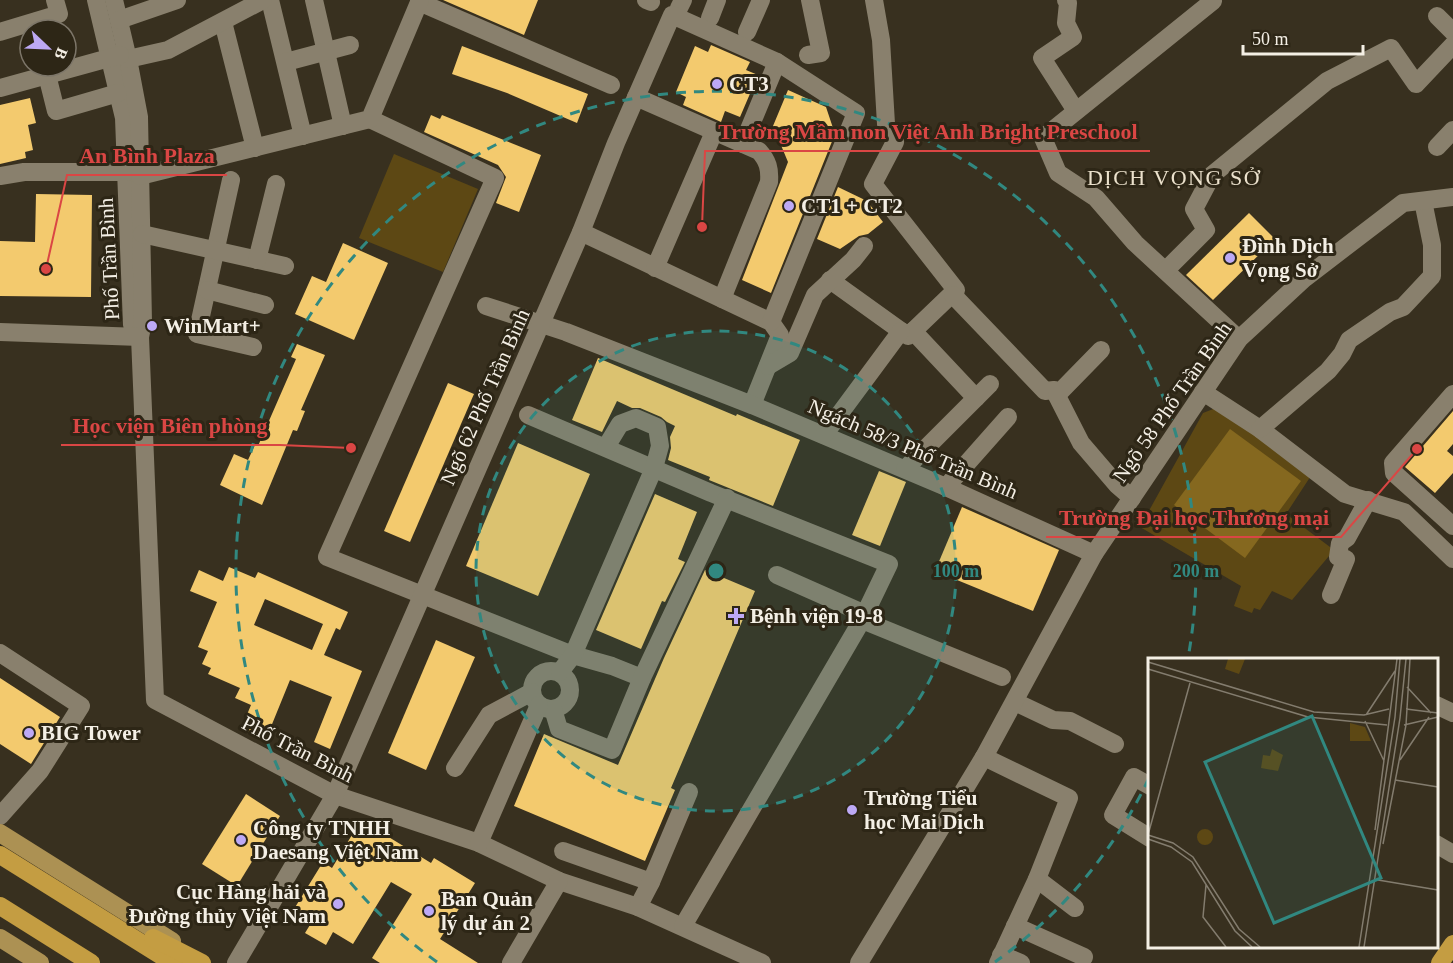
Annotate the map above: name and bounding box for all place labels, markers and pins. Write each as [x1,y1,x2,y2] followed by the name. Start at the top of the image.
[729,72,769,96] place label: CT3
[710,77,724,91] marker: CT3
[705,111,1150,151] callout: Trường Mầm non Việt Anh Bright Preschool
[67,135,227,175] callout: An Bình Plaza
[801,194,903,218] place label: CT1 + CT2
[782,199,796,213] marker: CT1 + CT2
[1242,234,1334,282] place label: Đình Dịch Vọng Sở
[1223,251,1237,265] marker: Đình Dịch Vọng Sở
[164,314,261,338] place label: WinMart+
[145,319,159,333] marker: WinMart+
[61,405,280,445] callout: Học viện Biên phòng
[1046,497,1341,537] callout: Trường Đại học Thương mại
[706,561,726,581] centre of rings
[750,604,883,628] place label: Bệnh viện 19-8
[727,607,745,625] marker: Bệnh viện 19-8
[41,721,141,745] place label: BIG Tower
[22,726,36,740] marker: BIG Tower
[864,786,984,834] place label: Trường Tiểu học Mai Dịch
[845,803,859,817] marker: Trường Tiểu học Mai Dịch
[253,816,419,864] place label: Công ty TNHH Daesang Việt Nam
[234,833,248,847] marker: Công ty TNHH Daesang Việt Nam
[129,880,326,928] place label: Cục Hàng hải và Đường thủy Việt Nam
[441,887,533,935] place label: Ban Quản lý dự án 2
[331,897,345,911] marker: Cục Hàng hải và Đường thủy Việt Nam
[422,904,436,918] marker: Ban Quản lý dự án 2

